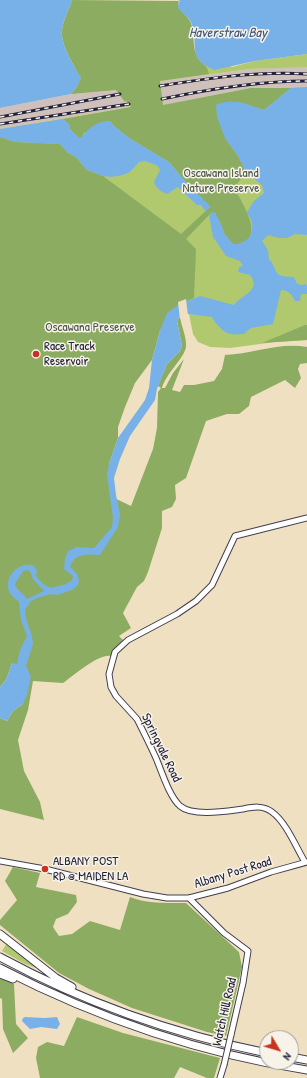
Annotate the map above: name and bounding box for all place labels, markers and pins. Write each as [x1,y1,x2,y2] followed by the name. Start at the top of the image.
[44,339,95,370] place label: Race Track Reservoir
[31,349,41,359] marker: Race Track Reservoir
[53,854,128,885] place label: ALBANY POST RD @ MAIDEN LA
[40,864,50,874] marker: ALBANY POST RD @ MAIDEN LA

